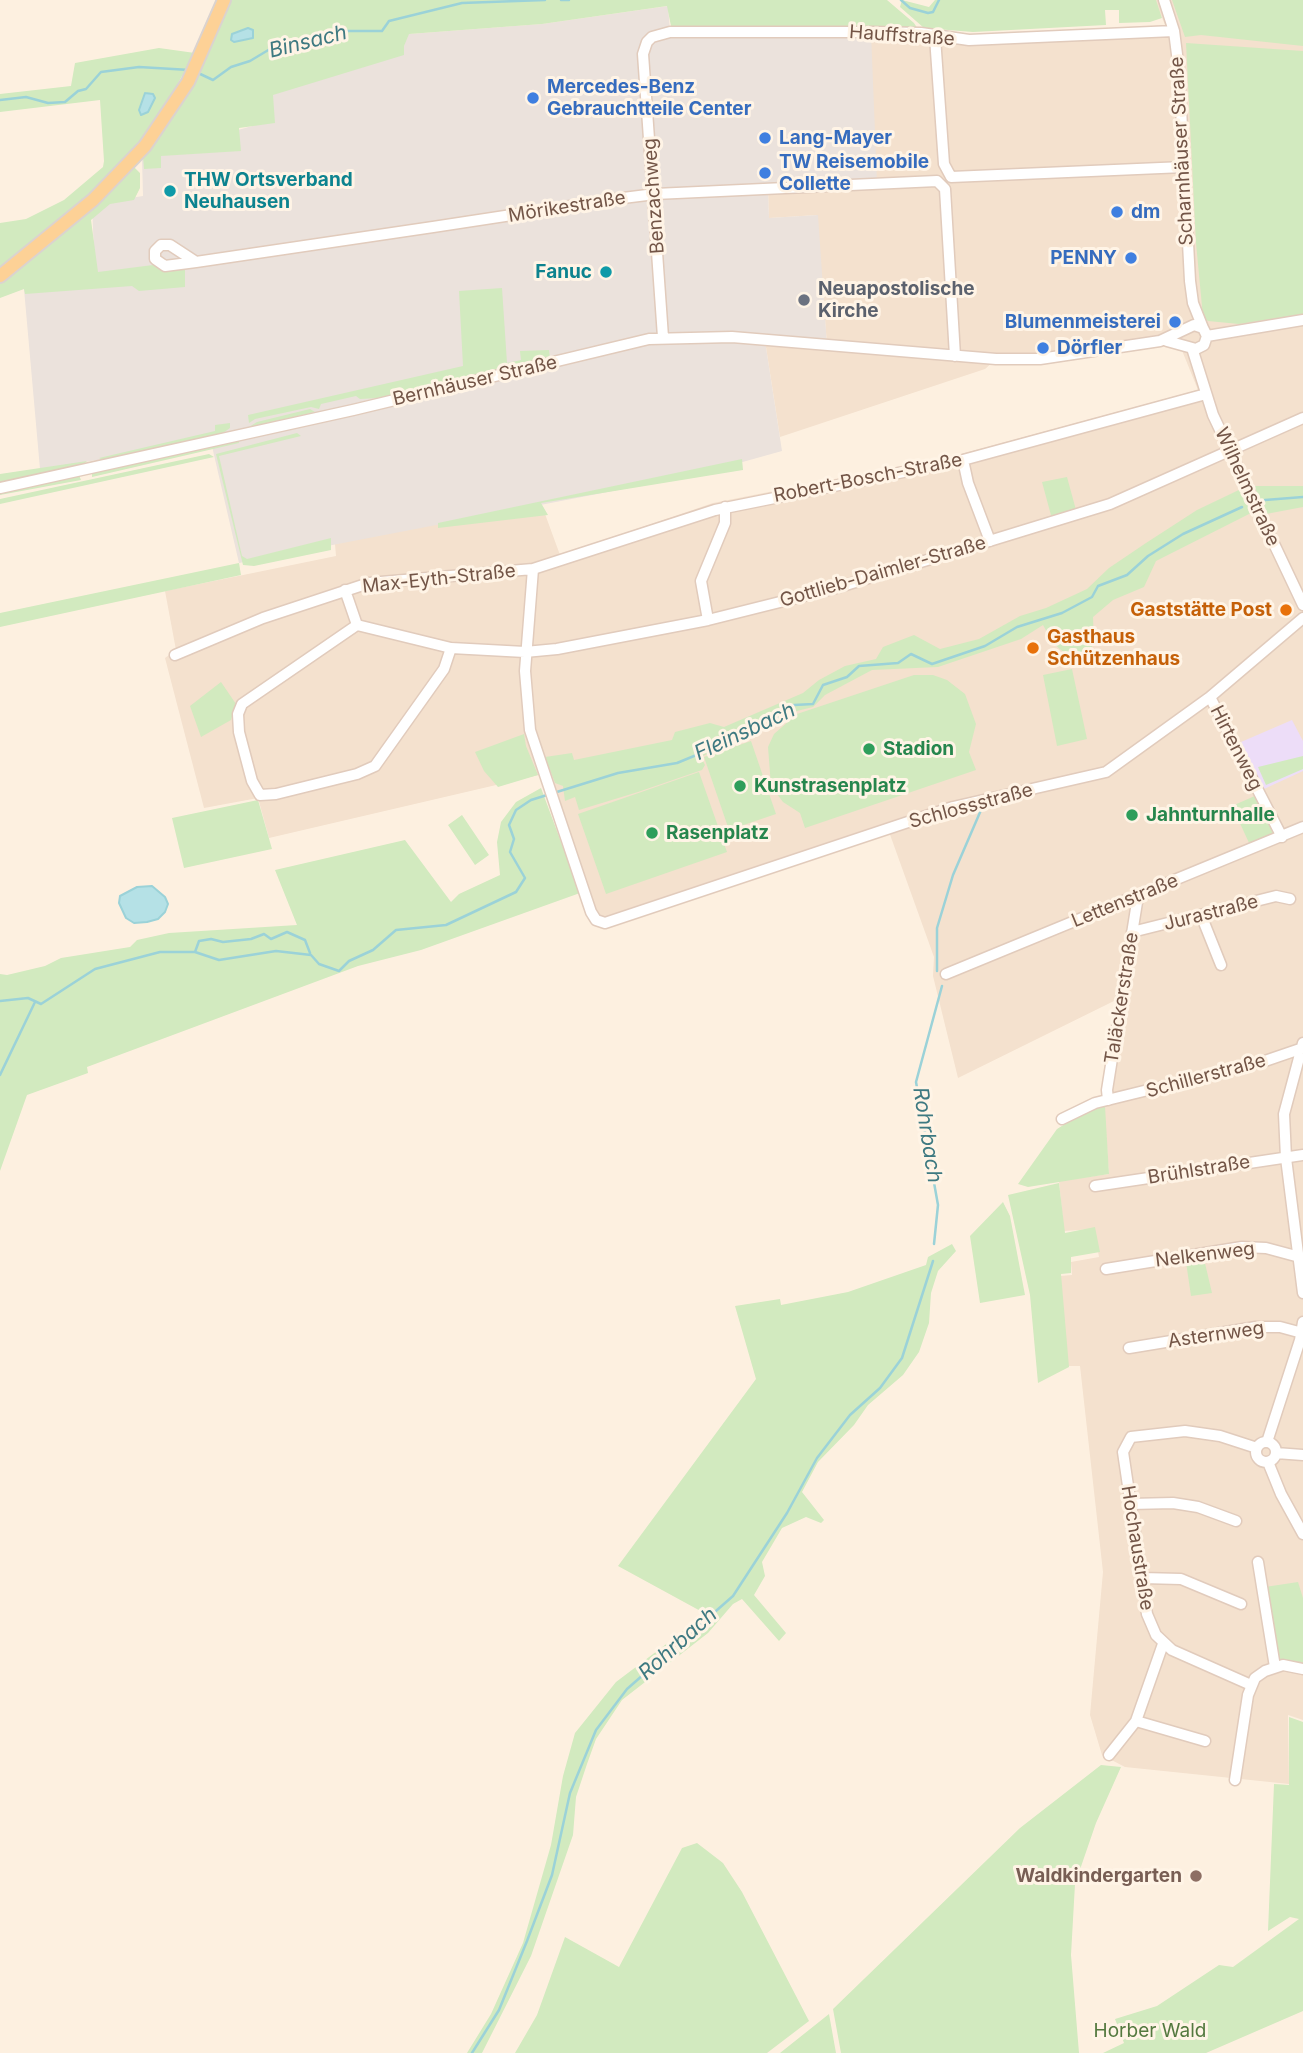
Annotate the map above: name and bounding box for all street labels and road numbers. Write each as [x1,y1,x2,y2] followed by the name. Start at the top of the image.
[848,21,956,51] street label: Hauffstraße
[1166,56,1198,246] street label: Scharnhäuser Straße
[639,137,669,255] street label: Benzachweg
[507,186,627,228] street label: Mörikestraße
[391,351,559,411] street label: Bernhäuser Straße
[1210,424,1284,550] street label: Wilhelmstraße
[772,449,964,507] street label: Robert-Bosch-Straße
[777,532,989,612] street label: Gottlieb-Daimler-Straße
[361,560,517,598] street label: Max-Eyth-Straße
[1205,702,1267,794] street label: Hirtenweg
[907,779,1035,833] street label: Schlossstraße
[1068,869,1182,933] street label: Lettenstraße
[1161,890,1261,936] street label: Jurastraße
[1100,931,1144,1065] street label: Taläckerstraße
[1144,1049,1268,1103] street label: Schillerstraße
[1146,1151,1252,1189] street label: Brühlstraße
[1154,1238,1256,1272] street label: Nelkenweg
[1166,1317,1266,1353] street label: Asternweg
[1116,1484,1158,1612] street label: Hochaustraße

